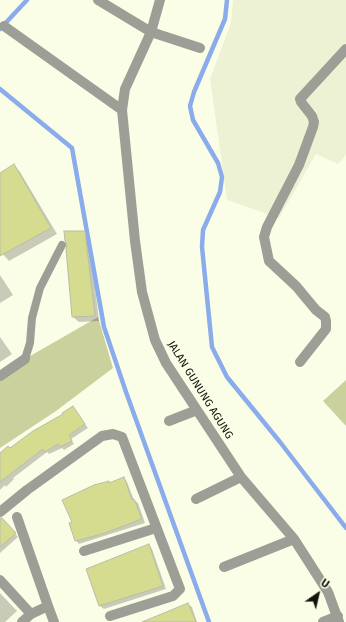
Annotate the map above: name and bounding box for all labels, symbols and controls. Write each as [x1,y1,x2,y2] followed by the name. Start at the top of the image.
[164,339,236,441] street label: JALAN GUNUNG AGUNG
[298,574,338,614] north arrow
[318,576,332,591] text: U

